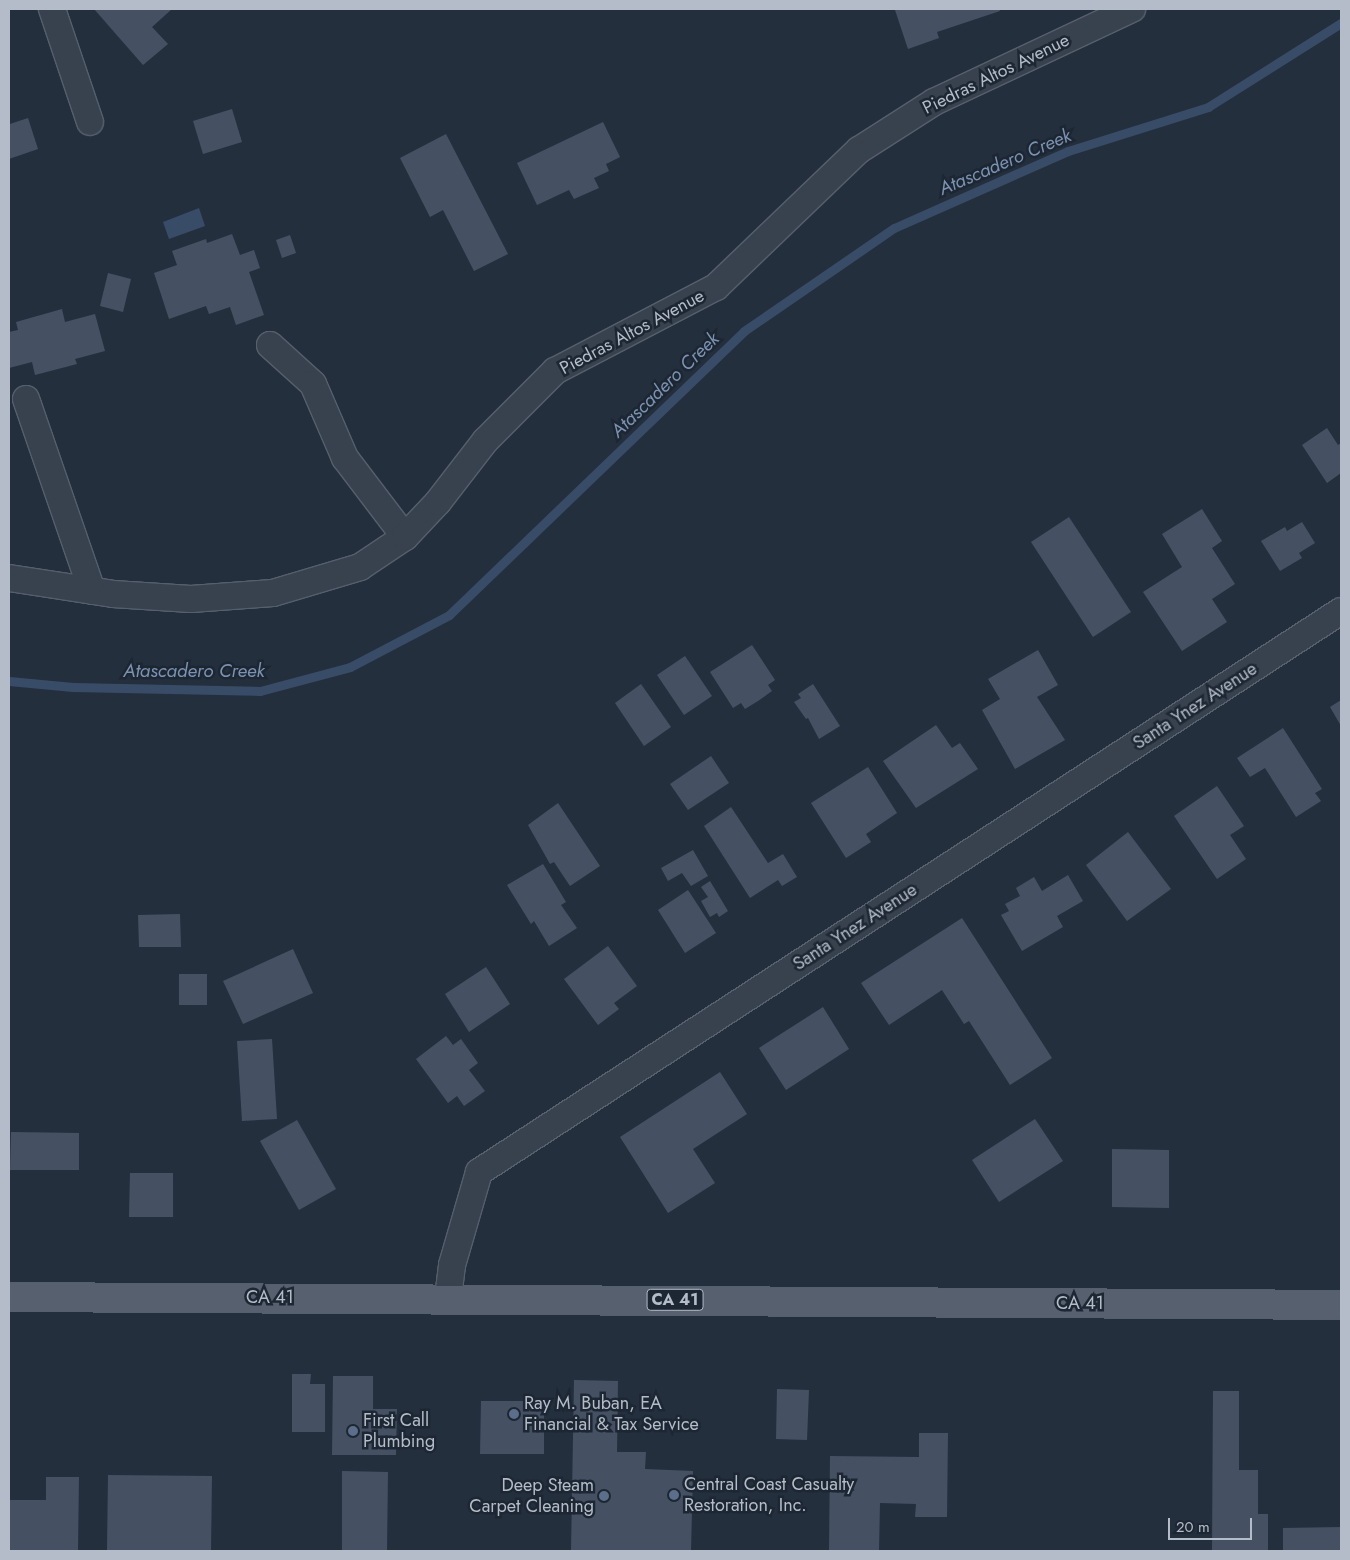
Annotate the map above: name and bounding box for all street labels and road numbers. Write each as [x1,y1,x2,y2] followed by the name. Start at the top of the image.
[919,29,1073,119] street label: Piedras Altos Avenue
[556,285,708,379] street label: Piedras Altos Avenue
[1129,658,1261,754] street label: Santa Ynez Avenue
[789,879,921,975] street label: Santa Ynez Avenue
[246,1286,294,1308] street label: CA 41
[646,1286,704,1314] road number: CA 41
[1056,1292,1104,1314] street label: CA 41

